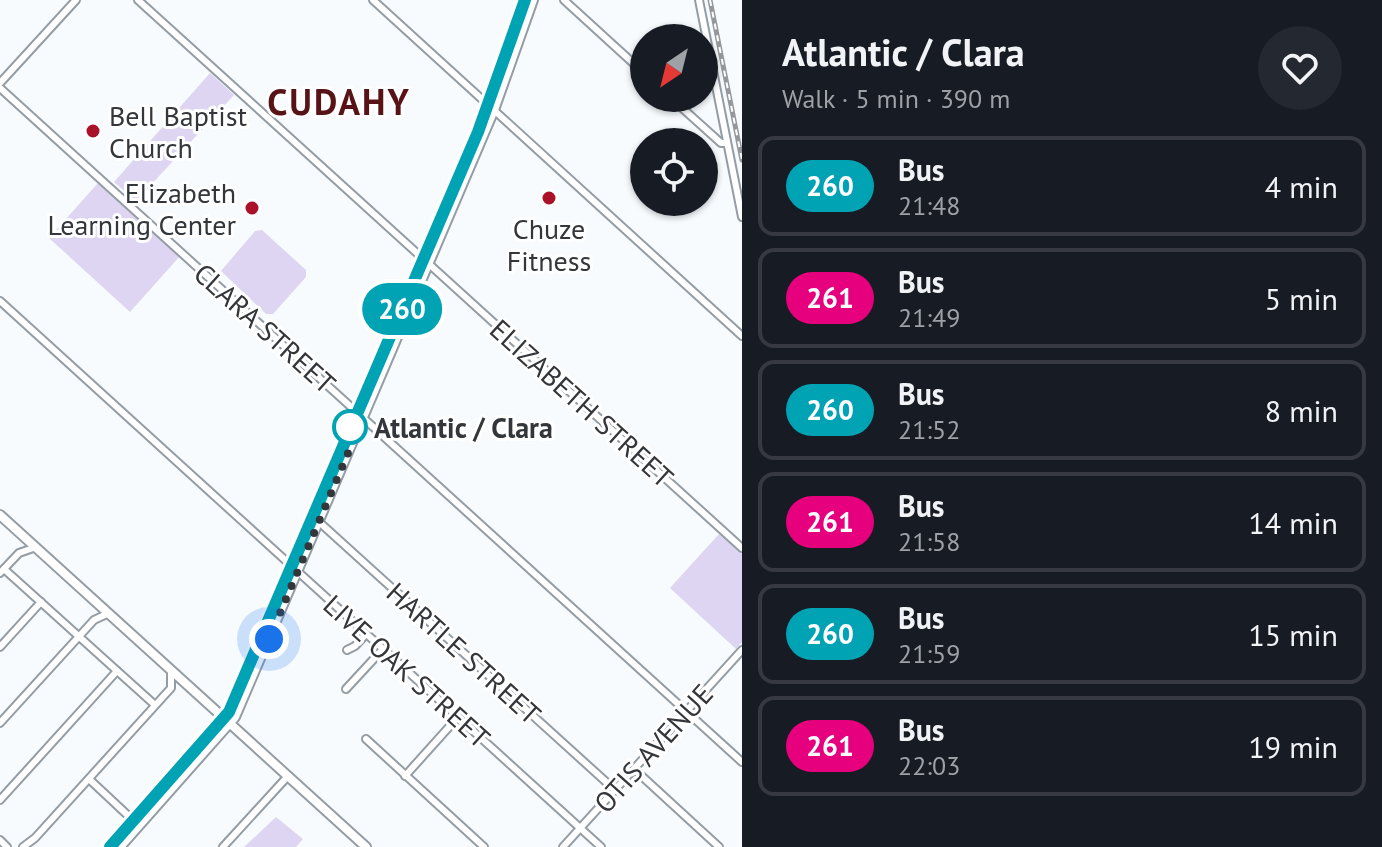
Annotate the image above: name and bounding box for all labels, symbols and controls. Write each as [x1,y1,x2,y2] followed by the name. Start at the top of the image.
[630,24,718,112] north arrow
[630,24,718,216] map controls
[1258,26,1342,110] button: heart
[782,27,1025,76] text: Atlantic / Clara
[267,78,411,125] district label: CUDAHY
[782,82,1010,115] text: Walk · 5 min · 390 m
[109,97,248,166] place label: Bell Baptist Church
[84,122,102,140] marker: Bell Baptist Church
[630,128,718,216] button: locate
[898,150,945,189] text: Bus
[806,167,854,204] text: 260
[1265,167,1338,206] text: 4 min
[47,174,236,243] place label: Elizabeth Learning Center
[540,189,558,207] marker: Chuze Fitness
[898,189,960,222] text: 21:48
[243,199,261,217] marker: Elizabeth Learning Center
[507,210,591,279] place label: Chuze Fitness
[186,255,344,402] street label: CLARA STREET
[898,262,945,301] text: Bus
[806,279,854,316] text: 261
[1265,279,1338,318] text: 5 min
[356,283,448,335] line badge: 260
[378,290,426,327] text: 260
[898,301,960,334] text: 21:49
[482,311,682,496] street label: ELIZABETH STREET
[898,374,945,413] text: Bus
[806,391,854,428] text: 260
[1265,391,1338,430] text: 8 min
[374,409,553,446] place label: Atlantic / Clara
[333,410,367,444] marker: Atlantic / Clara
[898,413,960,446] text: 21:52
[898,486,945,525] text: Bus
[806,503,854,540] text: 261
[1248,503,1338,542] text: 14 min
[898,525,960,558] text: 21:58
[379,574,549,732] street label: HARTLE STREET
[316,586,499,756] street label: LIVE OAK STREET
[898,598,945,637] text: Bus
[806,615,854,652] text: 260
[1248,615,1338,654] text: 15 min
[249,619,289,659] your location
[898,637,960,670] text: 21:59
[585,676,721,820] street label: OTIS AVENUE
[898,710,945,749] text: Bus
[806,727,854,764] text: 261
[1248,727,1338,766] text: 19 min
[898,749,960,782] text: 22:03

